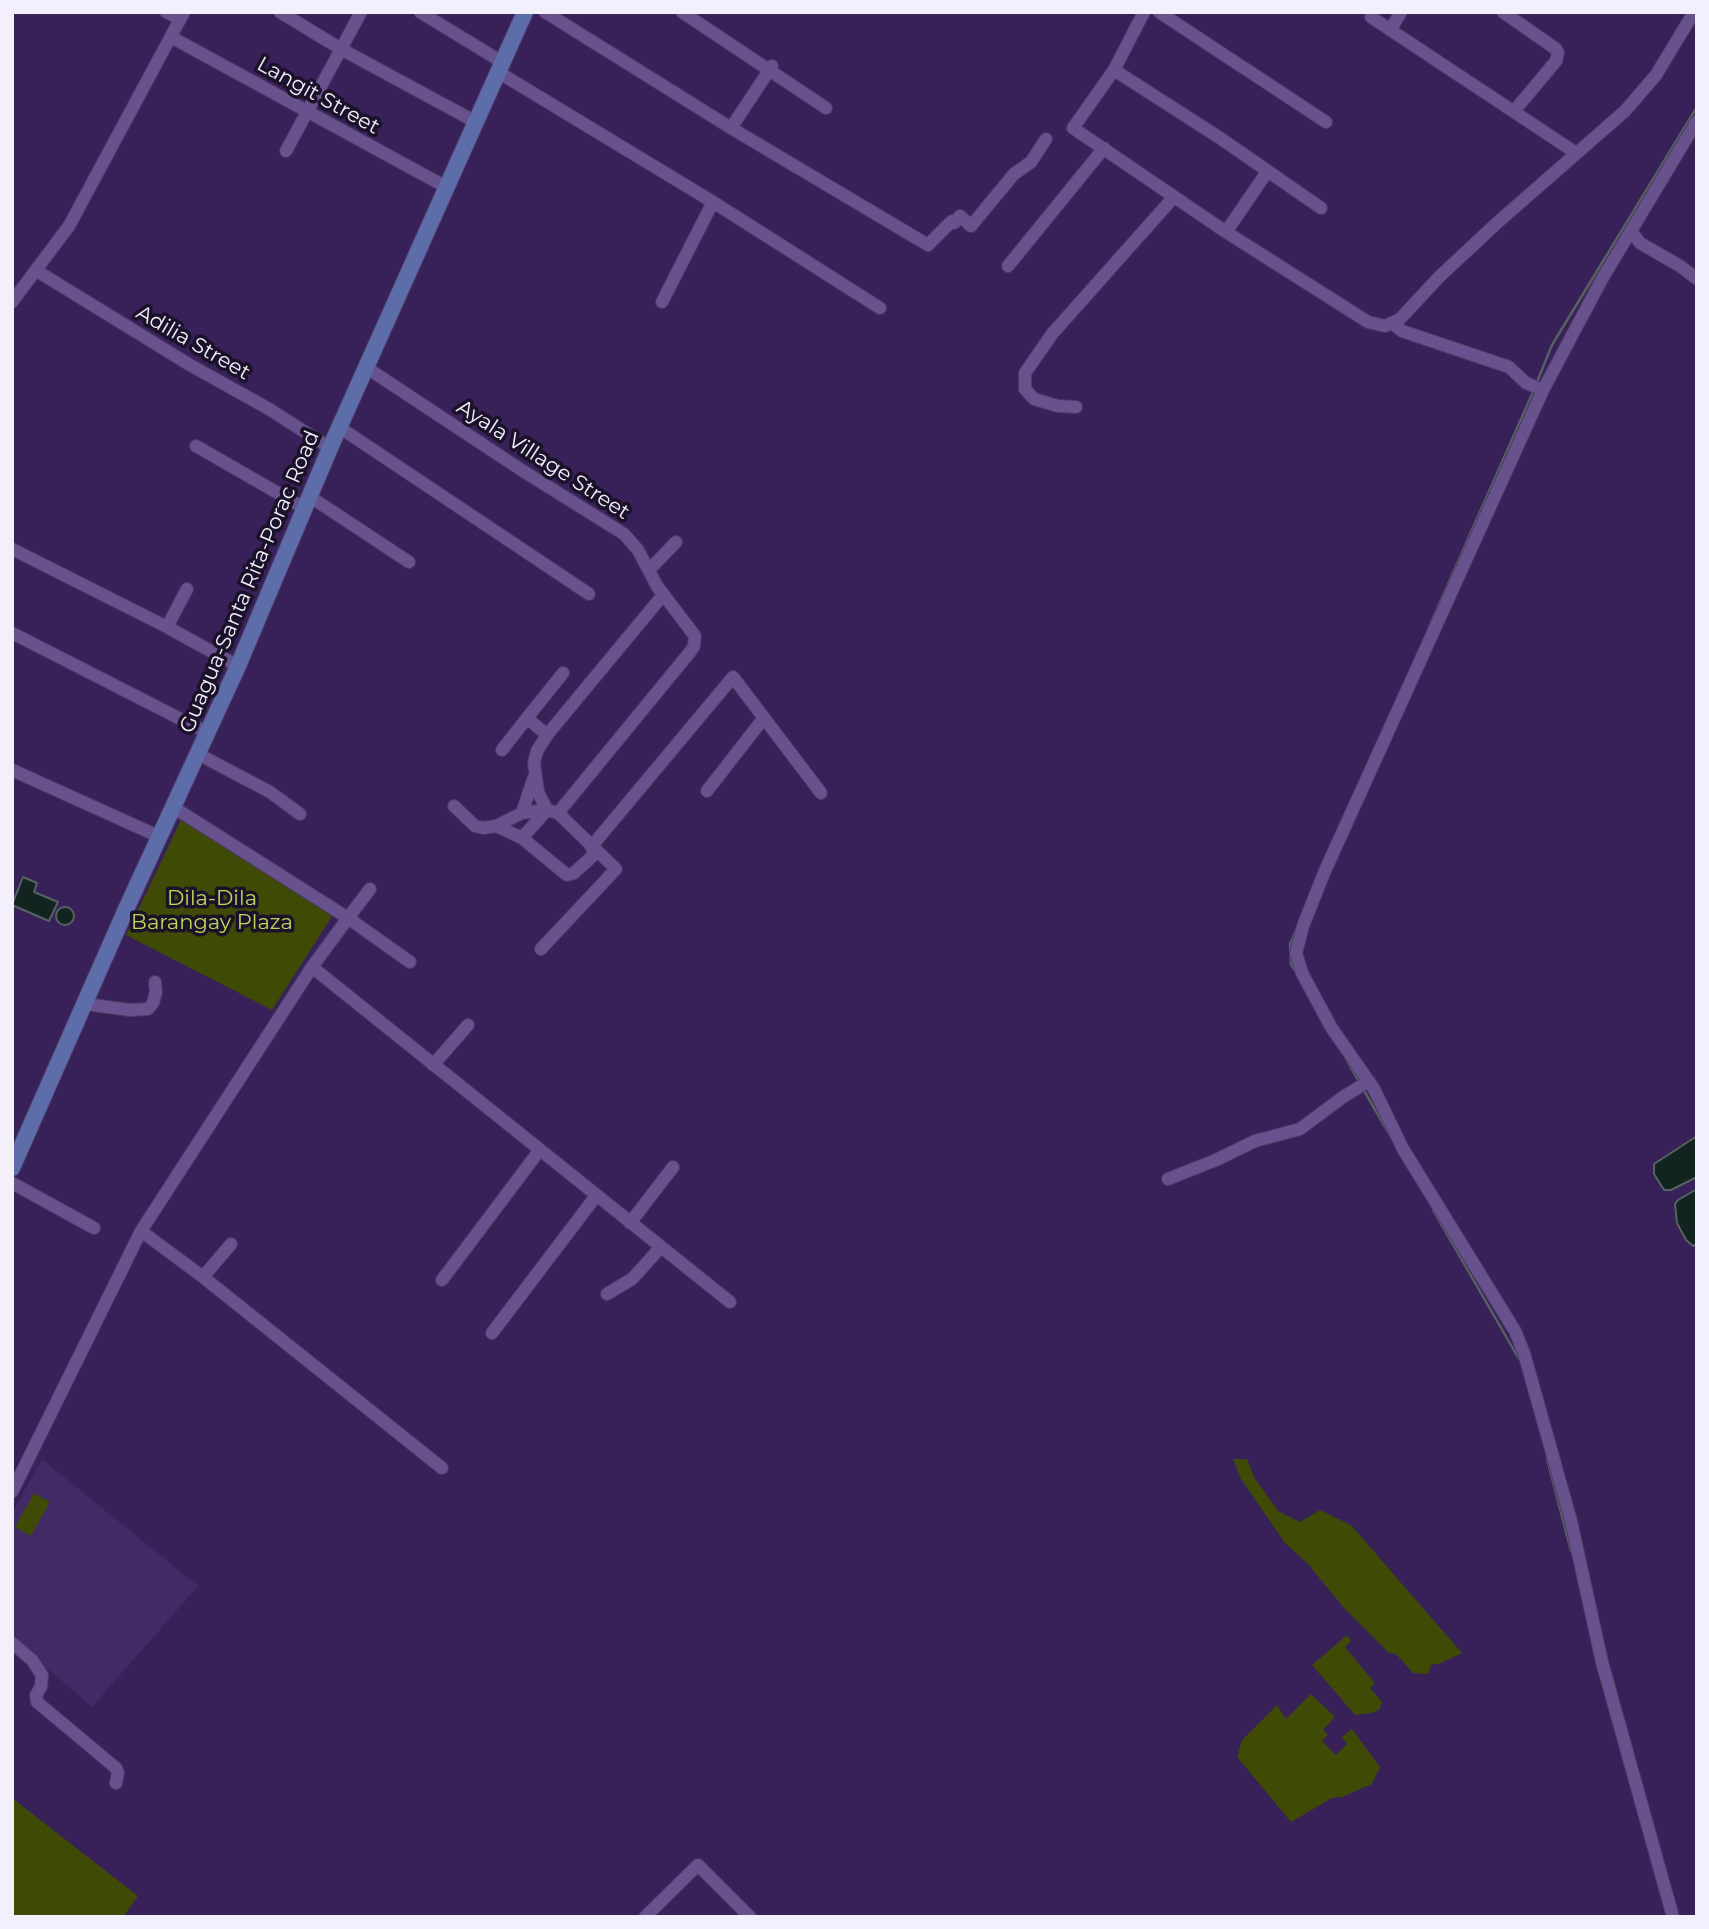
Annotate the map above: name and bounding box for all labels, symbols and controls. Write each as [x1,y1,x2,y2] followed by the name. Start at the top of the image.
[252,52,384,140] street label: Langit Street
[131,300,255,386] street label: Adilia Street
[452,395,634,525] street label: Ayala Village Street
[175,427,325,737] street label: Guagua-Santa Rita-Porac Road
[131,886,293,936] park label: Dila-Dila Barangay Plaza

